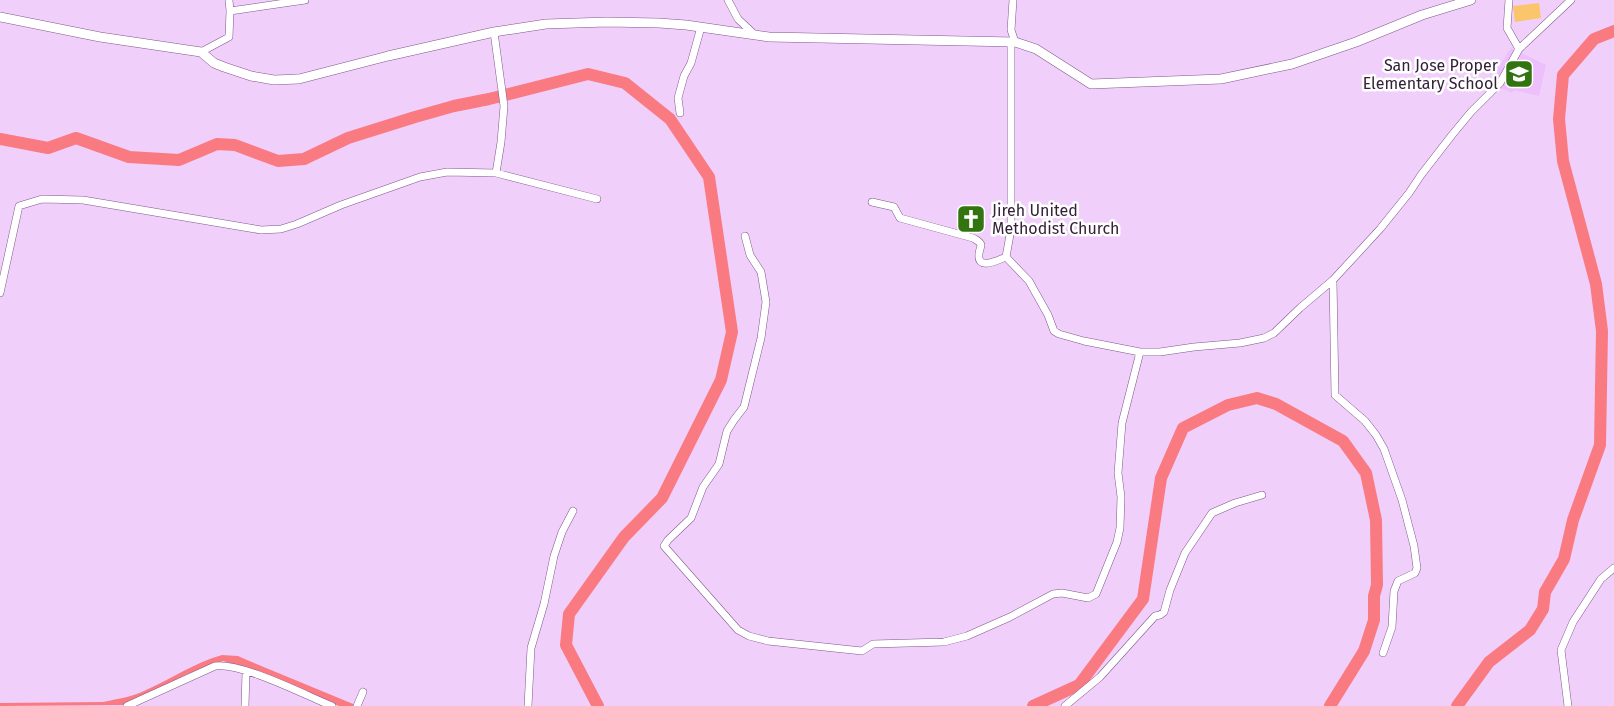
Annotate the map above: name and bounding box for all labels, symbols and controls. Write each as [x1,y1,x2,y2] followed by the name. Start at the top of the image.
[1363,56,1499,93] place label: San Jose Proper Elementary School
[1503,58,1535,90] school or university icon: San Jose Proper Elementary School
[992,201,1119,238] place label: Jireh United Methodist Church
[955,203,987,235] church icon: Jireh United Methodist Church

